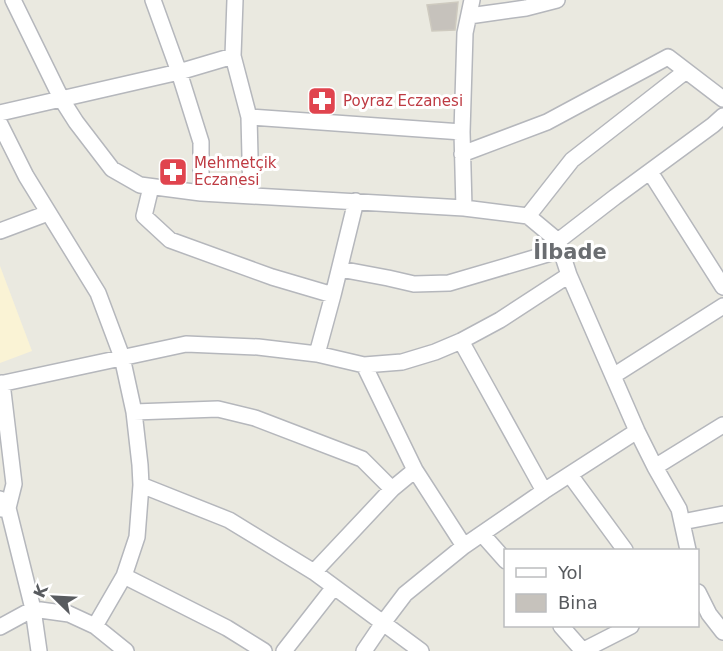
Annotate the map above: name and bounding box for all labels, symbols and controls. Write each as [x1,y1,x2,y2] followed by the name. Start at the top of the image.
[306,85,338,117] pharmacy icon: Poyraz Eczanesi
[343,92,463,110] place label: Poyraz Eczanesi
[194,154,277,189] place label: Mehmetçik Eczanesi
[157,156,189,188] pharmacy icon: Mehmetçik Eczanesi
[533,239,607,264] district label: İlbade
[504,549,699,627] legend
[557,562,583,583] text: Yol
[24,567,84,627] north arrow
[30,581,52,601] text: K
[558,592,598,613] text: Bina

